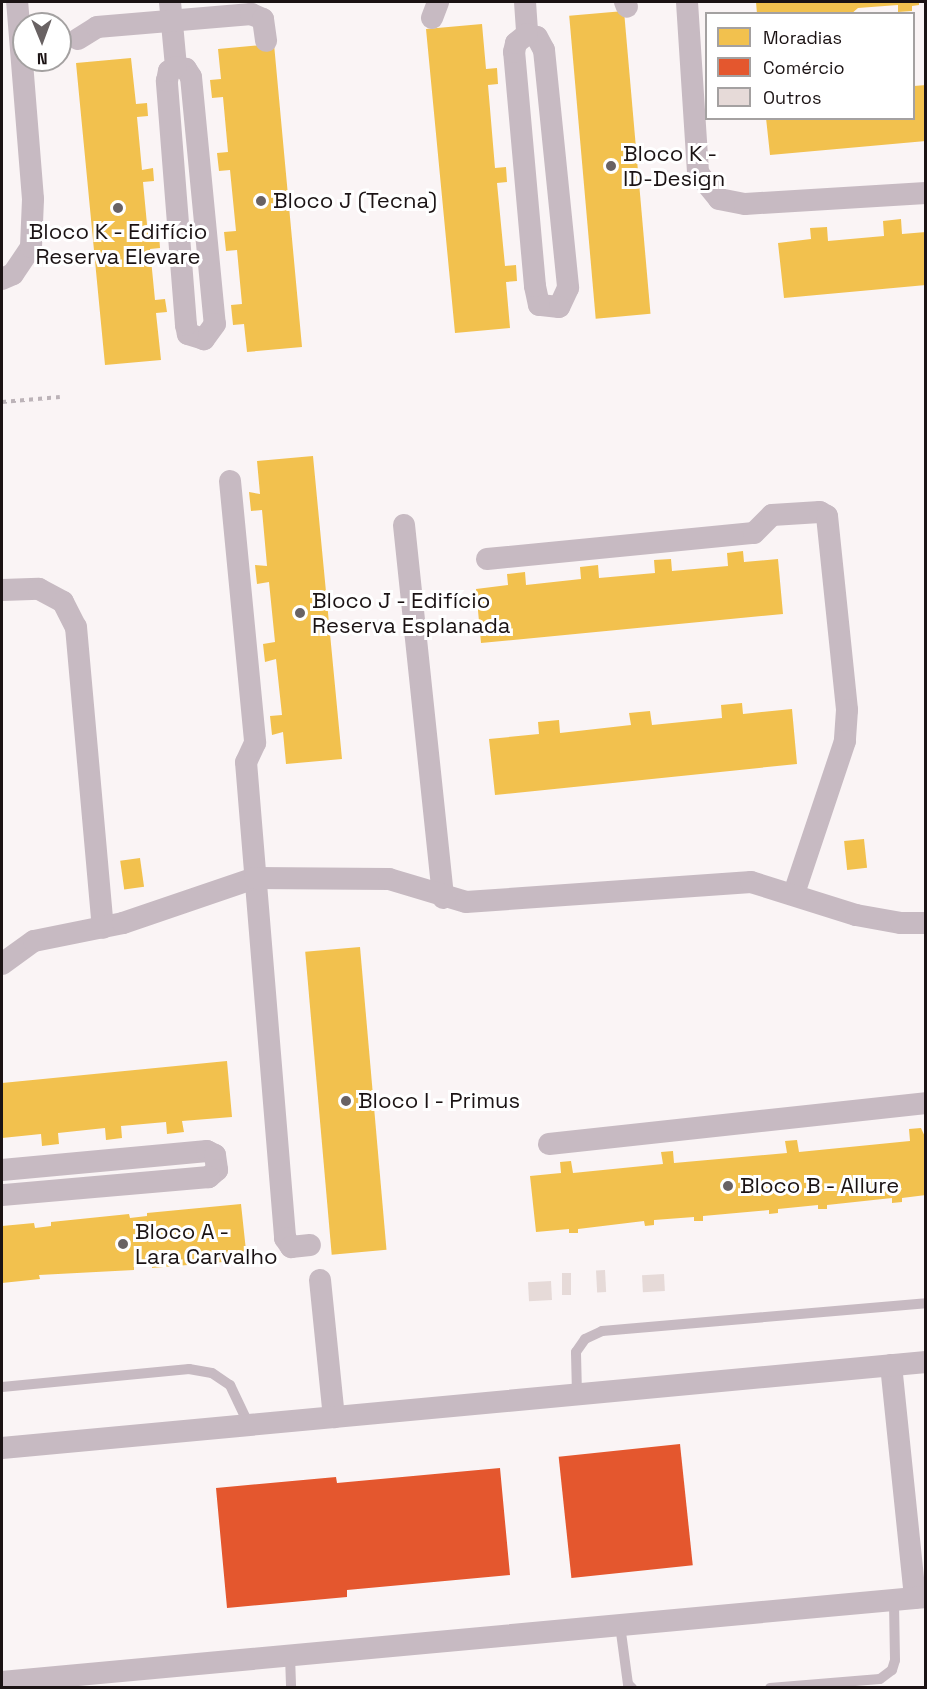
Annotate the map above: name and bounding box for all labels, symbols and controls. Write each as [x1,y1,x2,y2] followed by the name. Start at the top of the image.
[12,12,72,72] north arrow
[705,12,915,120] legend
[763,26,842,49] text: Moradias
[37,48,48,69] text: N
[763,56,845,79] text: Comércio
[763,86,821,109] text: Outros
[623,140,725,192] place label: Bloco K - ID-Design
[604,159,618,173] marker: Bloco K - ID-Design
[273,188,437,214] place label: Bloco J (Tecna)
[254,194,268,208] marker: Bloco J (Tecna)
[111,201,125,215] marker: Bloco K - Edifício Reserva Elevare
[28,218,208,270] place label: Bloco K - Edifício Reserva Elevare
[312,587,510,638] place label: Bloco J - Edifício Reserva Esplanada
[293,606,307,620] marker: Bloco J - Edifício Reserva Esplanada
[358,1088,521,1114] place label: Bloco I - Primus
[339,1094,353,1108] marker: Bloco I - Primus
[740,1173,901,1199] place label: Bloco B - Allure
[721,1179,735,1193] marker: Bloco B - Allure
[135,1218,278,1270] place label: Bloco A - Lara Carvalho
[116,1237,130,1251] marker: Bloco A - Lara Carvalho

